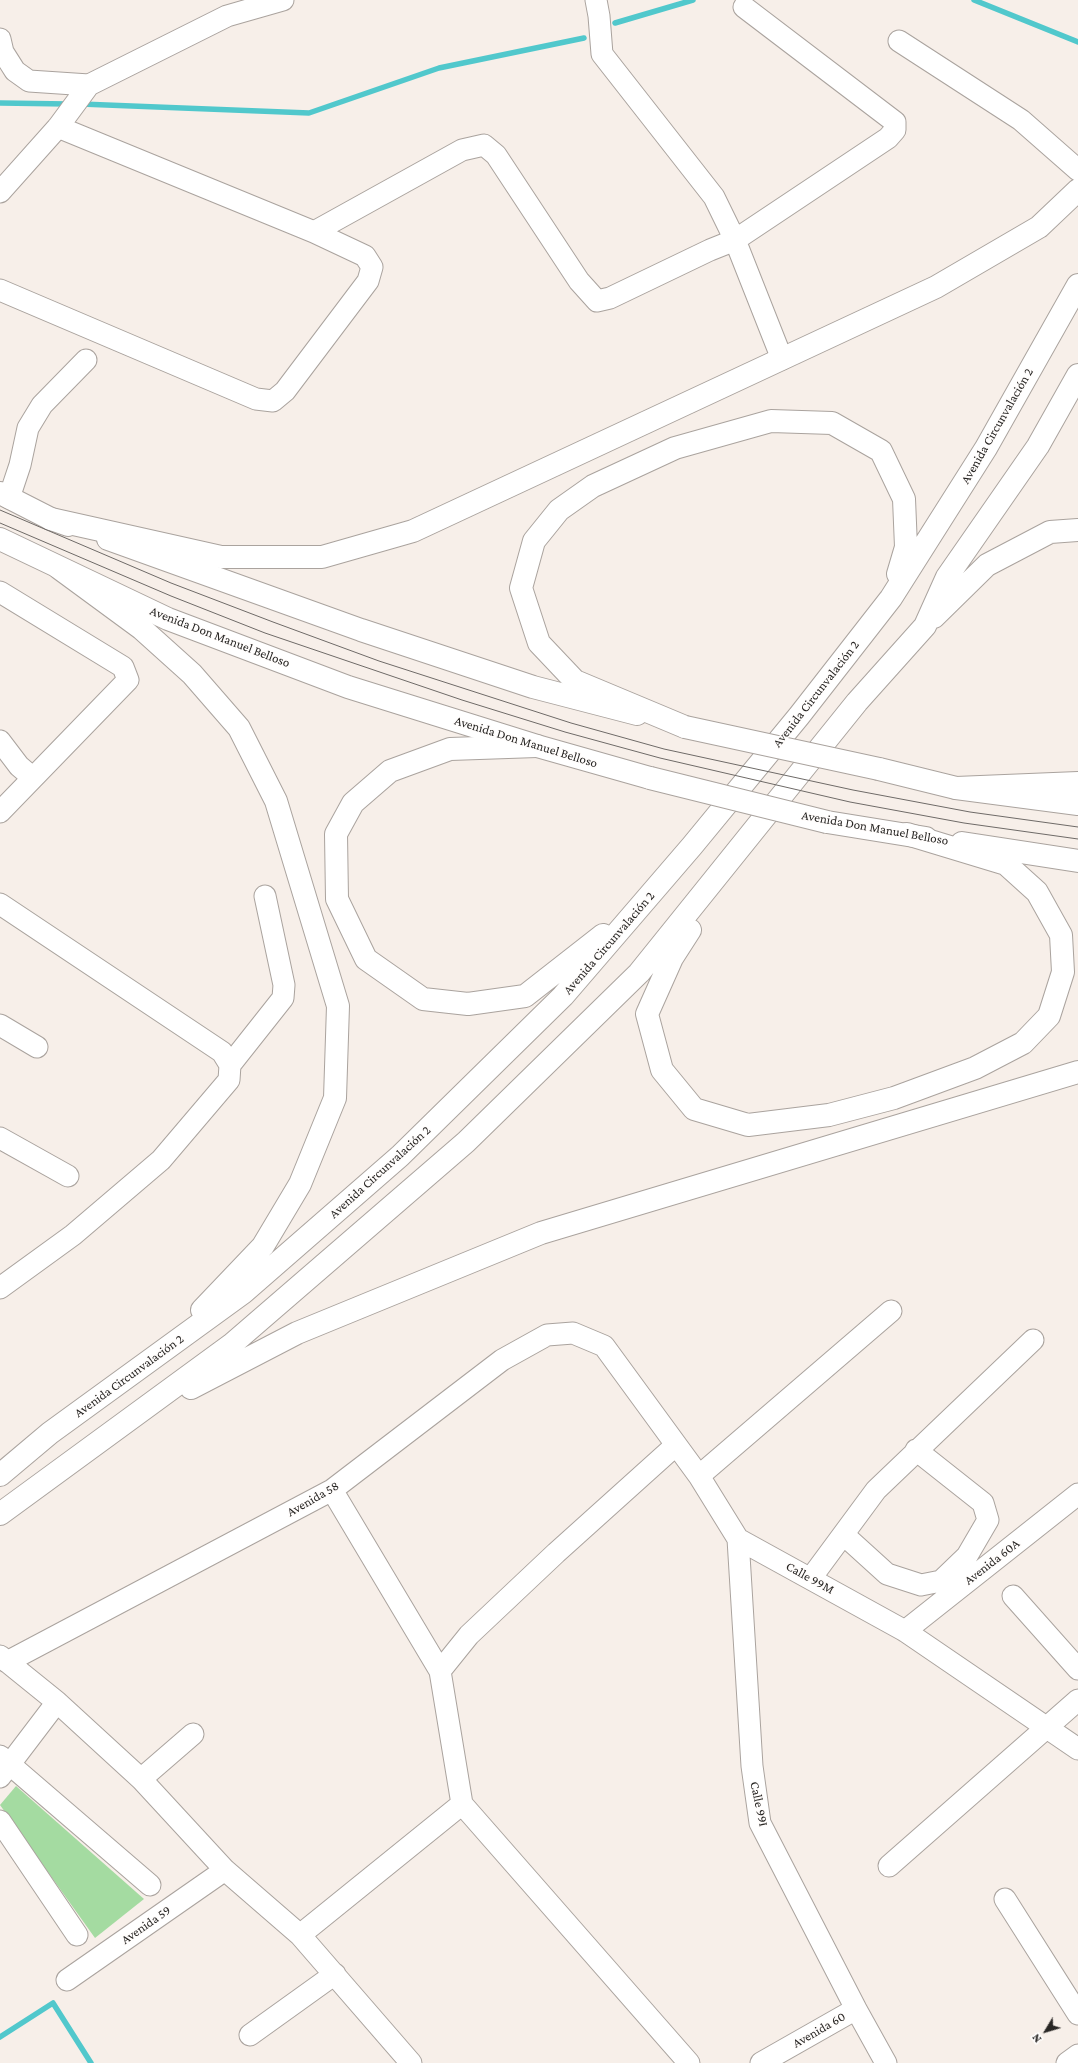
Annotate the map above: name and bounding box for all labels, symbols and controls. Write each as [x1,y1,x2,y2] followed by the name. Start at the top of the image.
[957,365,1037,487] street label: Avenida Circunvalación 2
[148,603,292,671] street label: Avenida Don Manuel Belloso
[769,637,863,751] street label: Avenida Circunvalación 2
[453,713,599,771] street label: Avenida Don Manuel Belloso
[800,807,950,849] street label: Avenida Don Manuel Belloso
[560,888,658,998] street label: Avenida Circunvalación 2
[326,1122,434,1222] street label: Avenida Circunvalación 2
[71,1331,187,1421] street label: Avenida Circunvalación 2
[284,1478,342,1520] street label: Avenida 58
[961,1536,1023,1588] street label: Avenida 60A
[783,1558,837,1598] street label: Calle 99M
[747,1780,771,1828] street label: Calle 99I
[118,1902,174,1948] street label: Avenida 59
[790,2009,848,2051] street label: Avenida 60
[1026,2011,1066,2051] north arrow
[1030,2032,1044,2045] text: N

